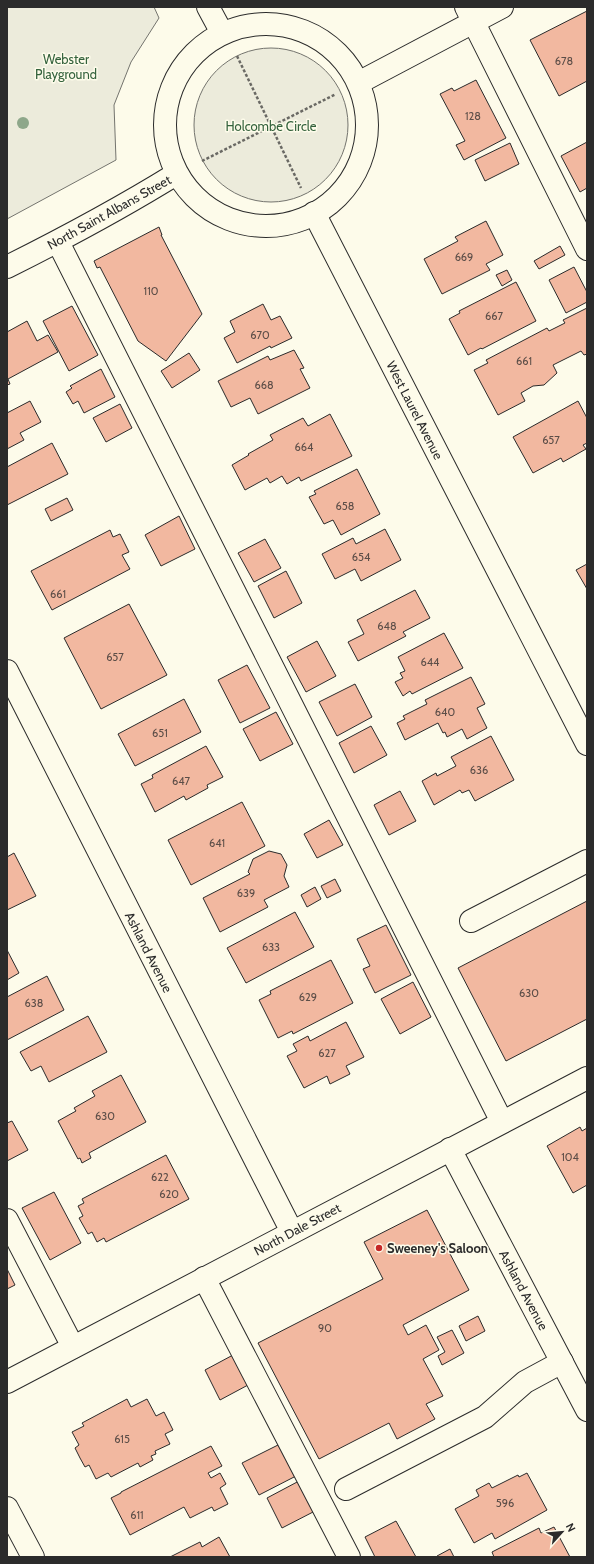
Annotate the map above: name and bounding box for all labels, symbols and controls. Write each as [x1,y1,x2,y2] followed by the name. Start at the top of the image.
[35,51,97,82] park label: Webster Playground
[555,54,573,68] house number: 678
[465,109,481,123] house number: 128
[226,118,317,134] park label: Holcombe Circle
[44,171,174,253] street label: North Saint Albans Street
[455,250,473,264] house number: 669
[144,284,159,298] house number: 110
[485,309,503,323] house number: 667
[250,328,270,342] house number: 670
[516,354,532,368] house number: 661
[383,358,447,462] street label: West Laurel Avenue
[254,378,274,392] house number: 668
[542,433,560,447] house number: 657
[295,440,314,454] house number: 664
[336,499,354,513] house number: 658
[352,550,371,564] house number: 654
[50,587,66,601] house number: 661
[377,619,397,633] house number: 648
[106,650,124,664] house number: 657
[421,655,440,669] house number: 644
[435,705,455,719] house number: 640
[152,726,168,740] house number: 651
[470,763,488,777] house number: 636
[172,774,191,788] house number: 647
[209,836,225,850] house number: 641
[237,886,255,900] house number: 639
[122,909,176,995] street label: Ashland Avenue
[262,940,280,954] house number: 633
[519,986,539,1000] house number: 630
[299,990,317,1004] house number: 629
[25,996,43,1010] house number: 638
[318,1046,336,1060] house number: 627
[95,1109,115,1123] house number: 630
[561,1150,579,1164] house number: 104
[151,1170,169,1184] house number: 622
[159,1187,179,1201] house number: 620
[251,1199,344,1259] street label: North Dale Street
[387,1240,488,1256] place label: Sweeney's Saloon
[374,1243,384,1253] marker: Sweeney's Saloon
[496,1247,552,1333] street label: Ashland Avenue
[318,1321,332,1335] house number: 90
[114,1432,130,1446] house number: 615
[496,1496,514,1510] house number: 596
[130,1508,144,1522] house number: 611
[542,1512,582,1552] north arrow
[563,1521,579,1534] text: N

